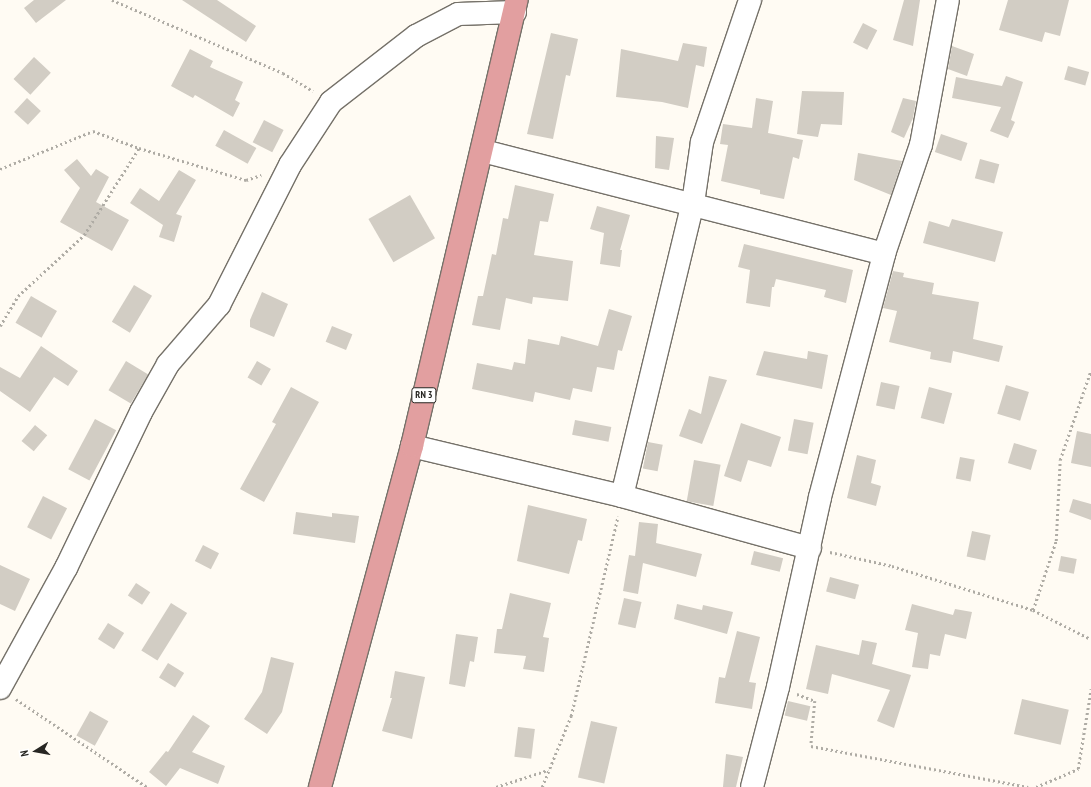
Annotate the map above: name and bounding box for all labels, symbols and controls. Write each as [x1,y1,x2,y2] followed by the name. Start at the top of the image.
[411,387,437,403] road number: RN 3
[16,731,56,771] north arrow
[17,749,32,758] text: N

